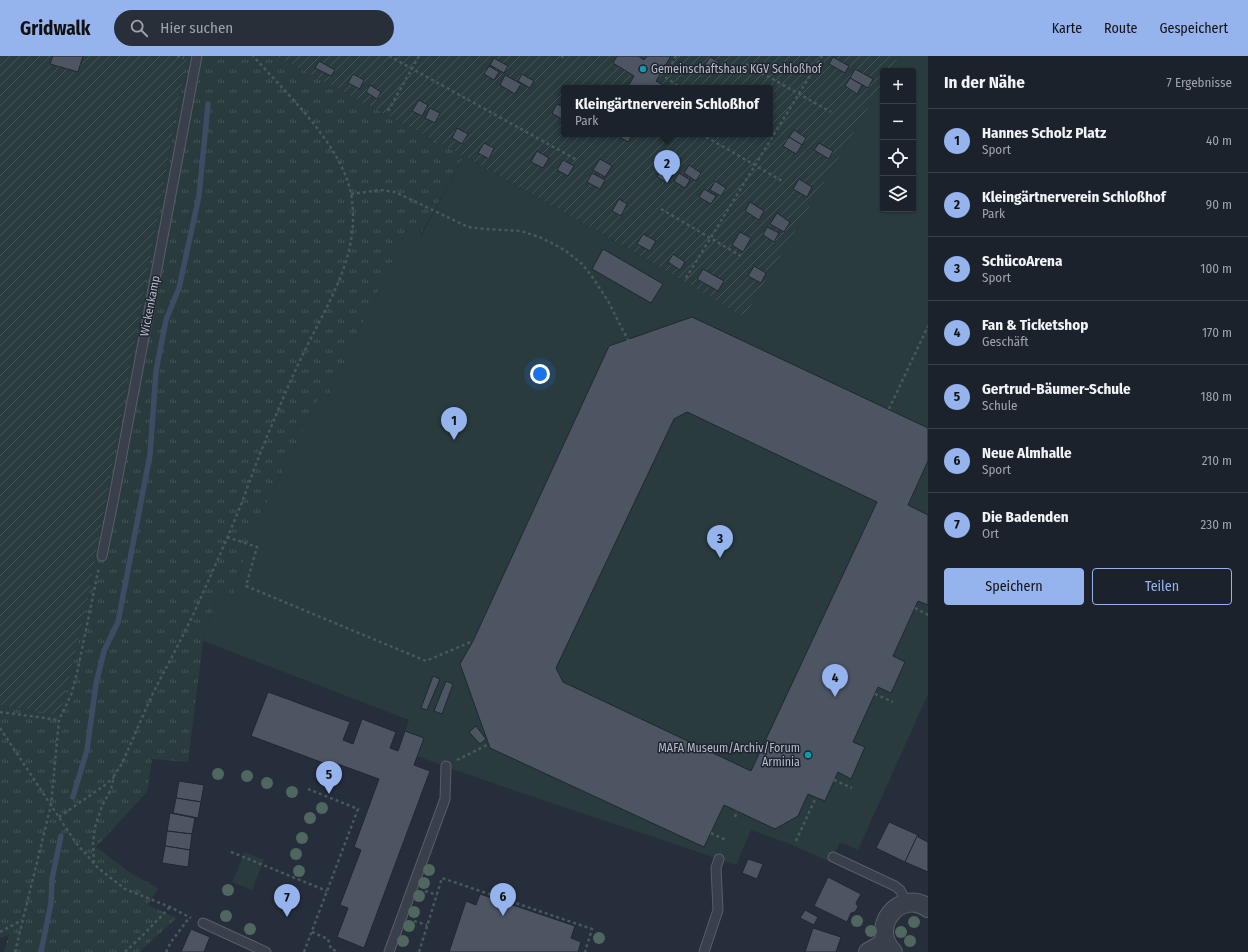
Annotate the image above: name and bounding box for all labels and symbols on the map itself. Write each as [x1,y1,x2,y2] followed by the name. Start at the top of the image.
[651,62,823,76] place label: Gemeinschaftshaus KGV Schloßhof
[638,64,648,74] marker: Gemeinschaftshaus KGV Schloßhof
[654,150,680,183] pin: 2
[137,274,163,338] street label: Wickenkamp
[530,364,550,384] your location
[441,407,467,440] pin: 1
[707,525,733,558] pin: 3
[822,664,848,697] pin: 4
[658,741,800,769] place label: MAFA Museum/Archiv/Forum Arminia
[803,750,813,760] marker: MAFA Museum/Archiv/Forum Arminia
[316,761,342,794] pin: 5
[490,883,516,916] pin: 6
[274,884,300,917] pin: 7

